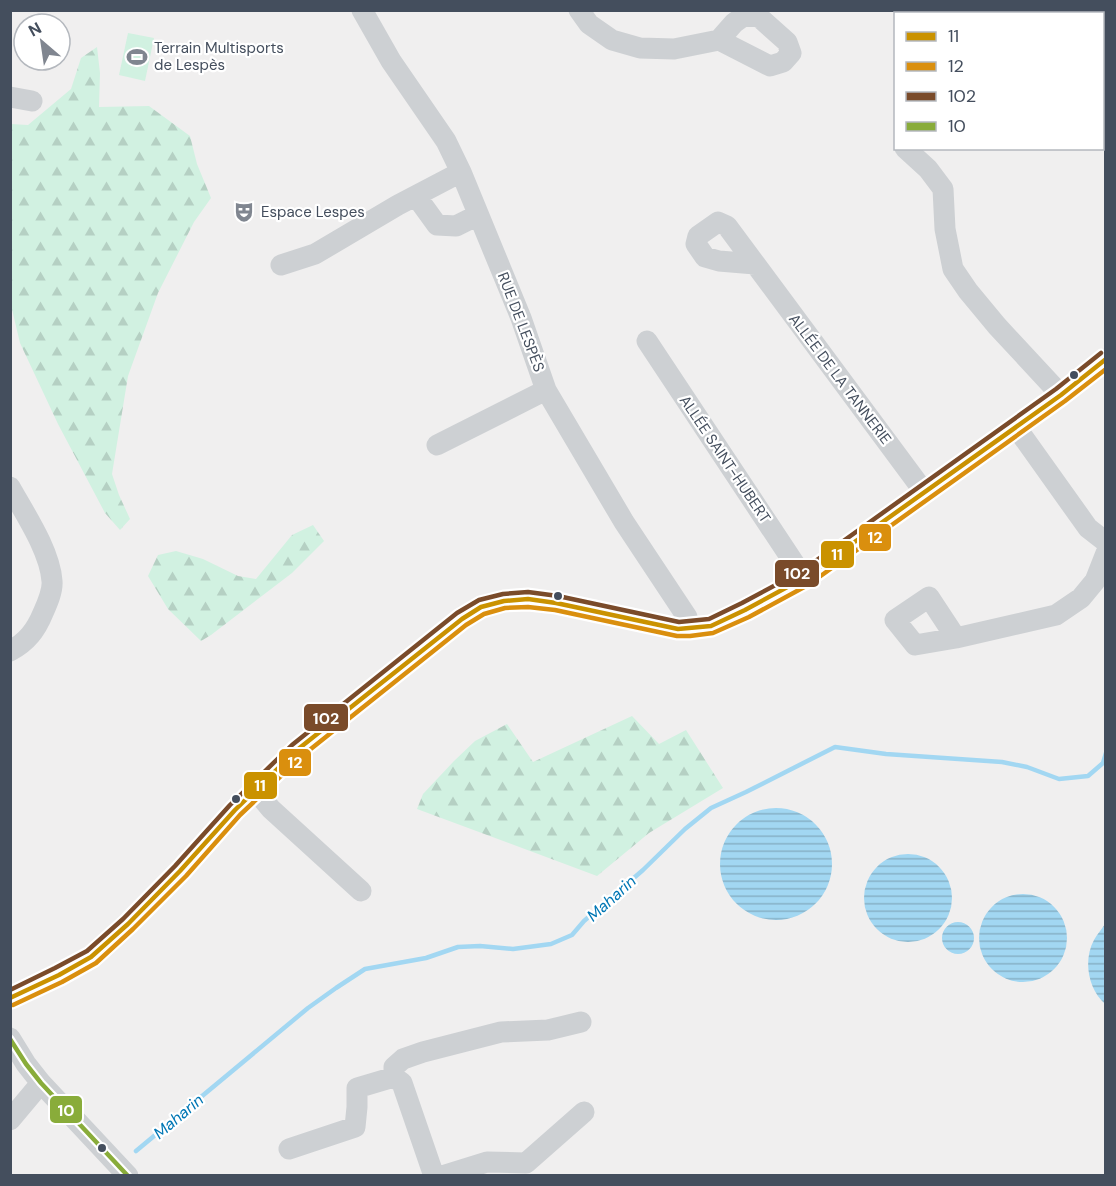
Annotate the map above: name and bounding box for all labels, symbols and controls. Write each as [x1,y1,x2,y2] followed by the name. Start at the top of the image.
[12,12,72,72] north arrow
[894,12,1104,150] legend
[25,17,45,41] text: N
[948,24,959,48] text: 11
[154,38,284,75] place label: Terrain Multisports de Lespès
[125,45,149,69] sports icon: Terrain Multisports de Lespès
[948,54,964,78] text: 12
[948,84,976,108] text: 102
[948,114,966,138] text: 10
[232,200,256,224] theatre icon: Espace Lespes
[261,202,365,222] place label: Espace Lespes
[493,269,549,375] street label: RUE DE LESPÈS
[784,310,896,448] street label: ALLÉE DE LA TANNERIE
[1068,369,1080,381] unlabelled marker
[675,391,775,527] street label: ALLÉE SAINT-HUBERT
[858,523,892,552] line badge: 12
[867,527,883,548] text: 12
[820,540,855,569] line badge: 11
[831,544,843,565] text: 11
[774,559,820,588] line badge: 102
[784,563,810,584] text: 102
[552,590,564,602] unlabelled marker
[303,703,349,732] line badge: 102
[313,708,339,729] text: 102
[278,748,312,777] line badge: 12
[287,752,303,773] text: 12
[243,771,278,800] line badge: 11
[254,775,266,796] text: 11
[230,793,242,805] unlabelled marker
[582,871,640,926] water label: Maharin
[149,1089,208,1143] water label: Maharin
[49,1095,83,1124] line badge: 10
[57,1100,75,1121] text: 10
[96,1142,108,1154] unlabelled marker

